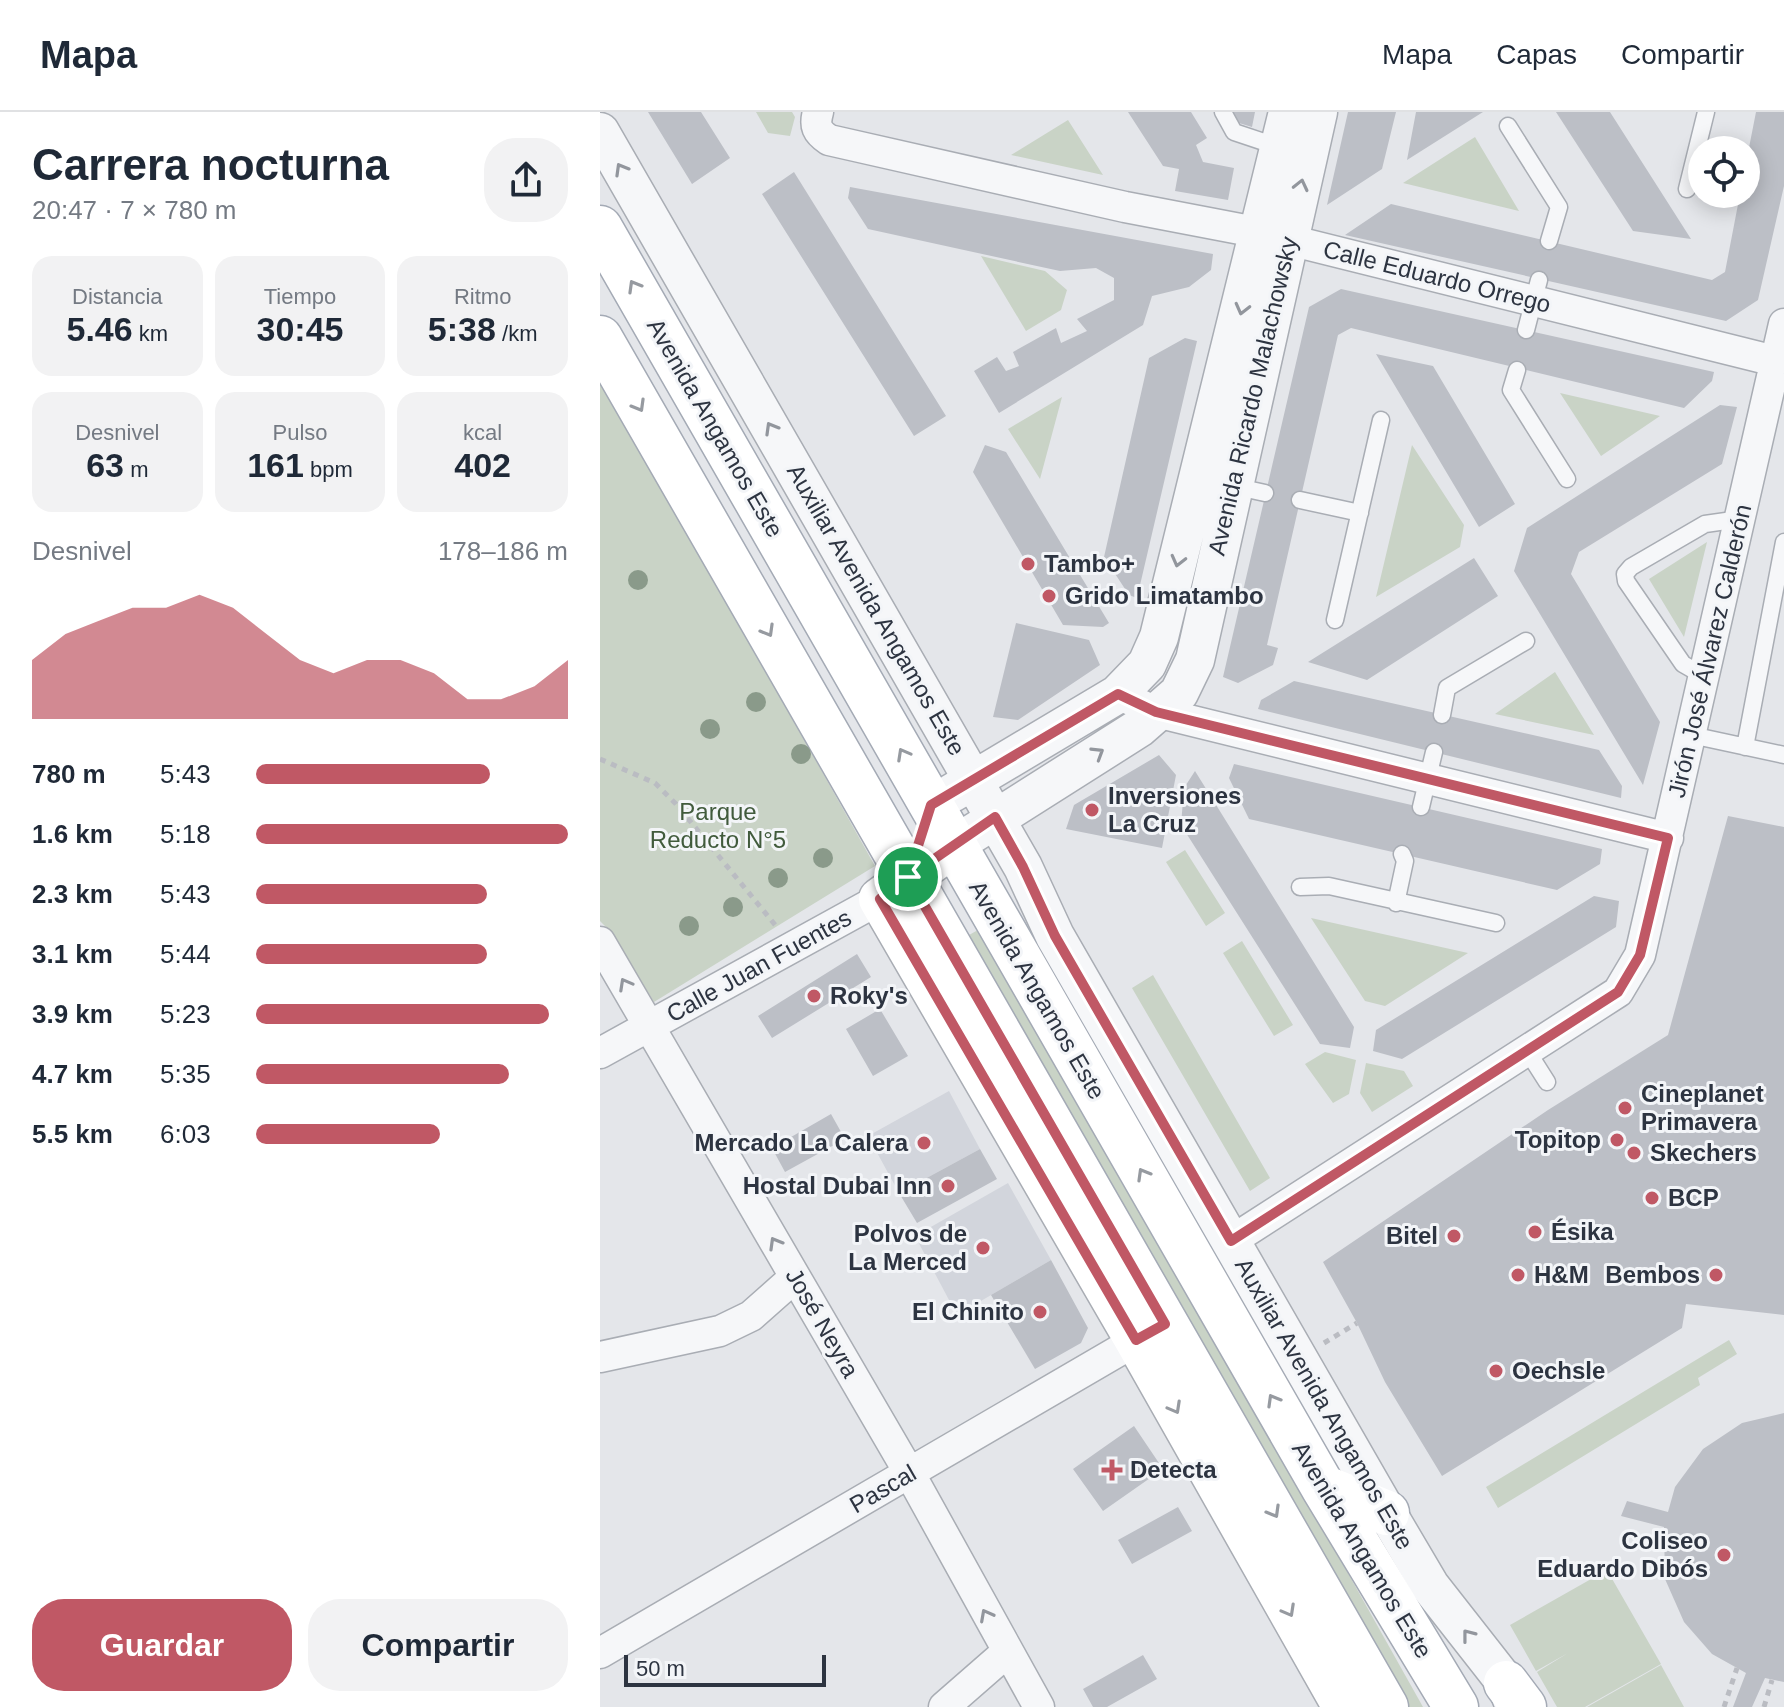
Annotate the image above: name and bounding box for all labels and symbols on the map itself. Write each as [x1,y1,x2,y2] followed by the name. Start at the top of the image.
[615,163,631,178] one-way arrow
[1292,179,1309,193] one-way arrow
[1203,234,1302,558] street label: Avenida Ricardo Malachowsky
[1321,235,1554,318] street label: Calle Eduardo Orrego
[628,280,644,295] one-way arrow
[1234,302,1251,315] one-way arrow
[642,314,789,542] street label: Avenida Angamos Este
[629,397,645,411] one-way arrow
[765,422,781,437] one-way arrow
[782,459,971,760] street label: Auxiliar Avenida Angamos Este
[1663,502,1756,800] street label: Jirón José Álvarez Calderón
[1044,550,1135,577] place label: Tambo+
[1171,554,1188,568] one-way arrow
[1019,555,1037,573] marker: Tambo+
[1065,582,1264,609] place label: Grido Limatambo
[1040,587,1058,605] marker: Grido Limatambo
[758,622,774,637] one-way arrow
[897,748,913,763] one-way arrow
[1090,748,1104,763] one-way arrow
[1108,782,1241,837] place label: Inversiones La Cruz
[650,798,786,853] park label: Parque Reducto N°5
[1083,801,1101,819] marker: Inversiones La Cruz
[874,843,942,911] pin
[964,876,1111,1104] street label: Avenida Angamos Este
[662,904,856,1027] street label: Calle Juan Fuentes
[619,978,635,993] one-way arrow
[830,982,908,1009] place label: Roky's
[805,987,823,1005] marker: Roky's
[1641,1080,1764,1135] place label: Cineplanet Primavera
[1616,1099,1634,1117] marker: Cineplanet Primavera
[1515,1126,1601,1153] place label: Topitop
[695,1129,909,1156] place label: Mercado La Calera
[1608,1131,1626,1149] marker: Topitop
[915,1134,933,1152] marker: Mercado La Calera
[1650,1139,1757,1166] place label: Skechers
[1625,1144,1643,1162] marker: Skechers
[1137,1168,1153,1183] one-way arrow
[743,1172,932,1199] place label: Hostal Dubai Inn
[939,1177,957,1195] marker: Hostal Dubai Inn
[1668,1184,1719,1211] place label: BCP
[1643,1189,1661,1207] marker: BCP
[1551,1218,1614,1245] place label: Ésika
[848,1220,967,1275] place label: Polvos de La Merced
[1386,1222,1438,1249] place label: Bitel
[1526,1223,1544,1241] marker: Ésika
[1445,1227,1463,1245] marker: Bitel
[769,1237,785,1252] one-way arrow
[974,1239,992,1257] marker: Polvos de La Merced
[1228,1252,1420,1556] street label: Auxiliar Avenida Angamos Este
[1534,1261,1589,1288] place label: H&M
[1605,1261,1700,1288] place label: Bembos
[780,1263,865,1383] street label: José Neyra
[1509,1266,1527,1284] marker: H&M
[1707,1266,1725,1284] marker: Bembos
[912,1298,1024,1325] place label: El Chinito
[1031,1303,1049,1321] marker: El Chinito
[1512,1357,1605,1384] place label: Oechsle
[1487,1362,1505,1380] marker: Oechsle
[1267,1394,1283,1409] one-way arrow
[1165,1399,1181,1414] one-way arrow
[1286,1436,1438,1664] street label: Avenida Angamos Este
[1130,1456,1217,1483] place label: Detecta
[845,1459,921,1518] street label: Pascal
[1101,1459,1123,1481] marker: Detecta
[1264,1504,1280,1518] one-way arrow
[1537,1527,1708,1582] place label: Coliseo Eduardo Dibós
[1715,1546,1733,1564] marker: Coliseo Eduardo Dibós
[1279,1602,1295,1617] one-way arrow
[981,1608,996,1623] one-way arrow
[1463,1630,1478,1644] one-way arrow
[624,1651,826,1687] scale bar

